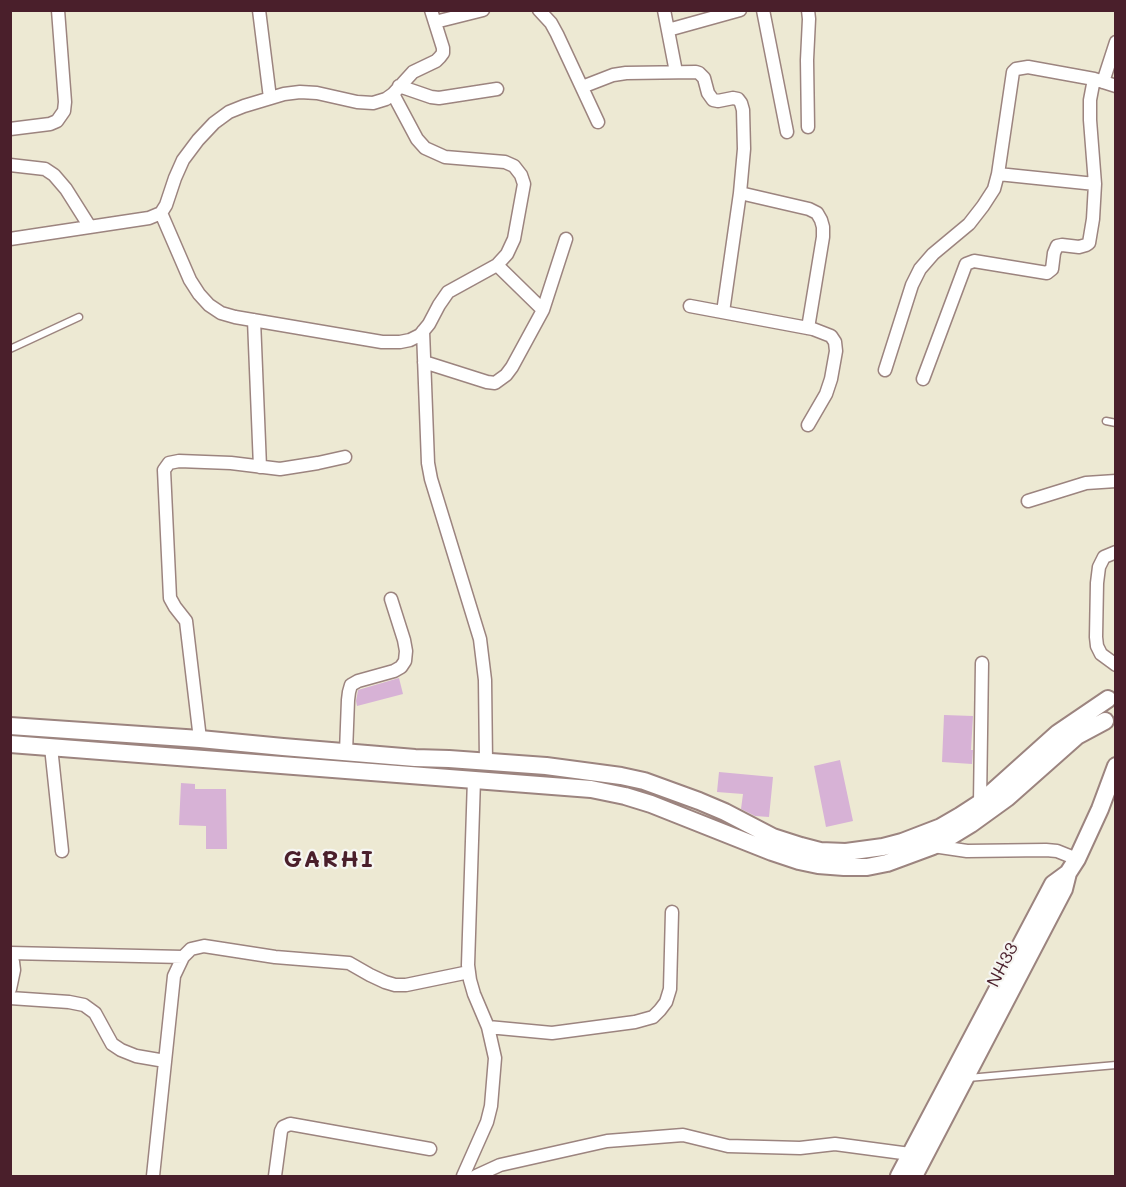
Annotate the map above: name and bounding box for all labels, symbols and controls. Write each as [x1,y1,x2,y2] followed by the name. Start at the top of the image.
[284,846,374,874] district label: GARHI
[983,939,1023,991] street label: NH33

